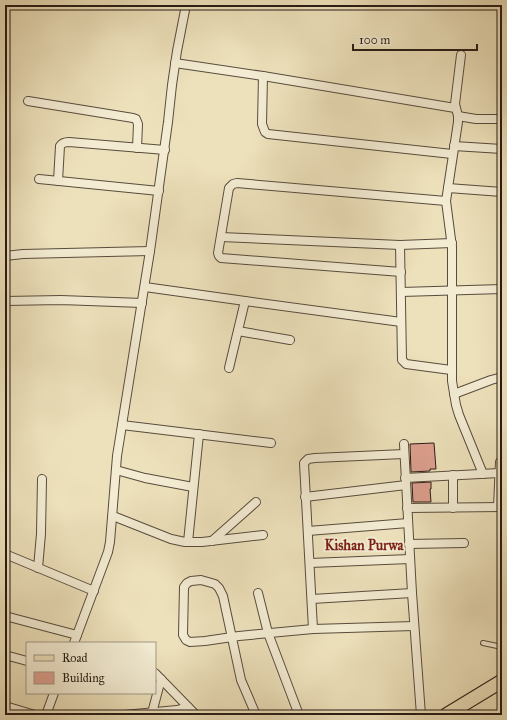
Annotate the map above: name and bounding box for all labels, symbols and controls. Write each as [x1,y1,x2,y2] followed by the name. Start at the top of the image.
[353,26,477,52] scale bar
[359,33,390,47] text: 100 m
[324,537,405,554] district label: Kishan Purwa
[26,642,156,694] legend
[62,651,88,665] text: Road
[62,671,105,686] text: Building

